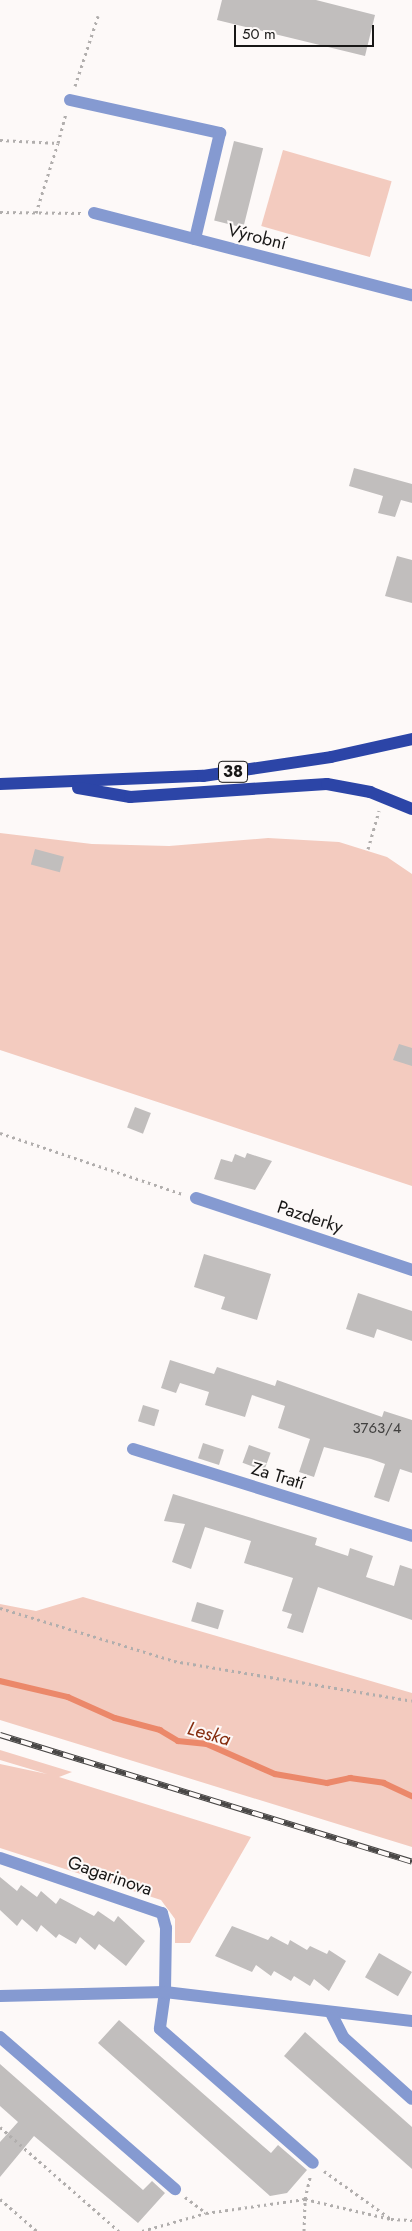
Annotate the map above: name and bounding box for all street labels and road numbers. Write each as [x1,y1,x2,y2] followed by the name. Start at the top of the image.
[225,219,289,255] street label: Výrobní
[218,759,248,786] road number: 38
[274,1196,346,1238] street label: Pazderky
[249,1458,307,1494] street label: Za Tratí
[65,1851,155,1901] street label: Gagarinova

